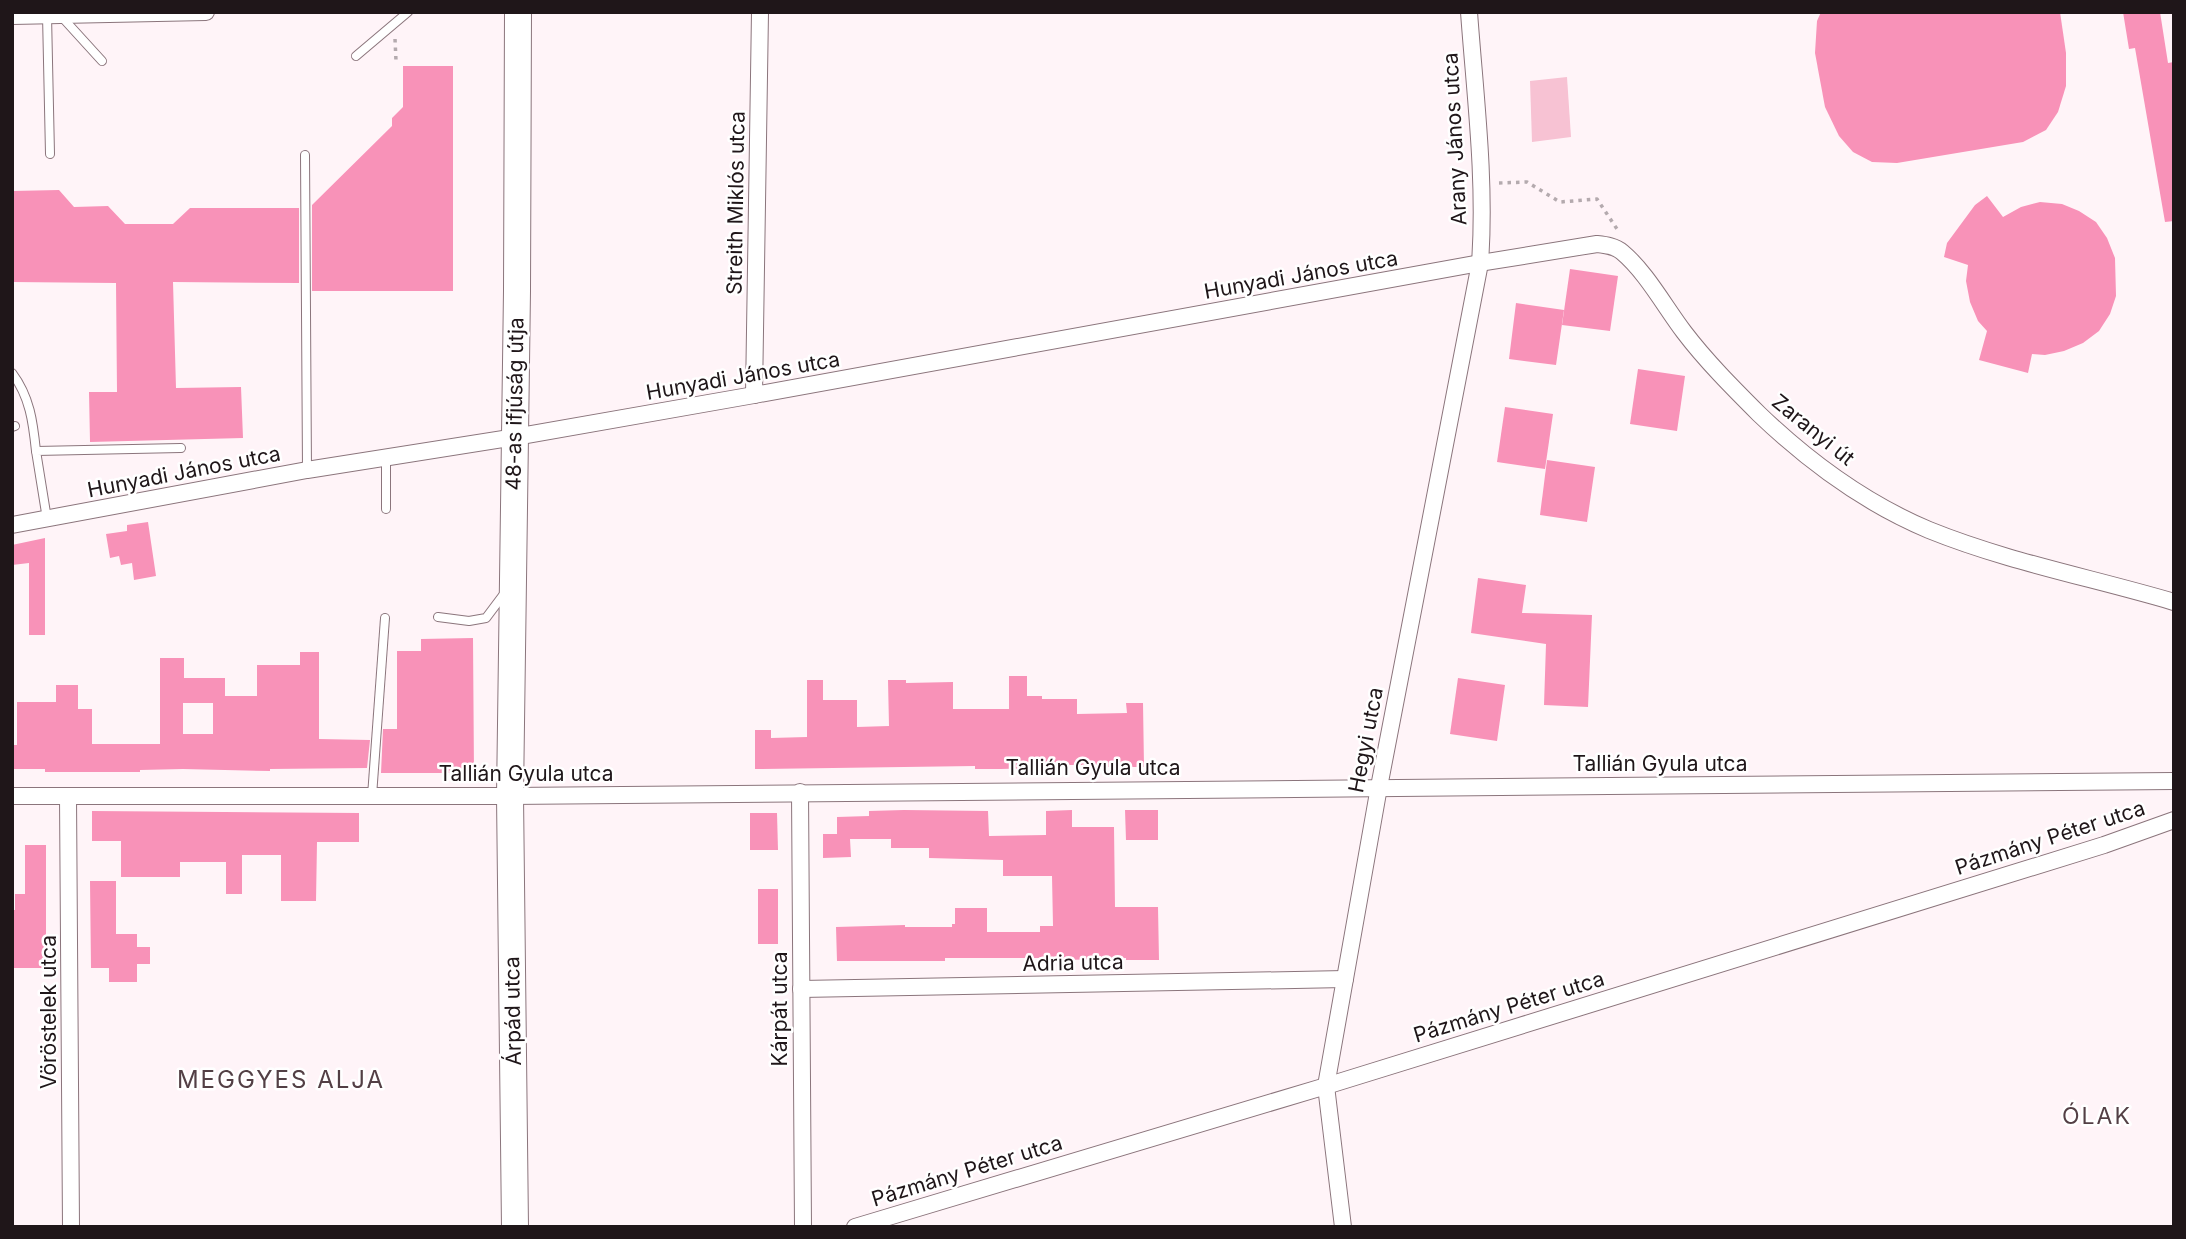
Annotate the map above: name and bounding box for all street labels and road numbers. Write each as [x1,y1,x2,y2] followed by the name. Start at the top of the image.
[1437,52,1472,226] street label: Arany János utca
[721,111,750,295] street label: Streith Miklós utca
[1202,245,1400,304] street label: Hunyadi János utca
[500,317,529,491] street label: 48-as ifjúság útja
[644,346,842,405] street label: Hunyadi János utca
[1767,389,1860,471] street label: Zaranyi út
[85,441,283,503] street label: Hunyadi János utca
[1343,685,1388,795] street label: Hegyi utca
[1573,751,1747,776] street label: Tallián Gyula utca
[1006,755,1180,780] street label: Tallián Gyula utca
[439,761,613,786] street label: Tallián Gyula utca
[1952,795,2148,880] street label: Pázmány Péter utca
[36,935,61,1089] street label: Vöröstelek utca
[1022,949,1124,976] street label: Adria utca
[767,952,792,1066] street label: Kárpát utca
[498,956,526,1066] street label: Árpád utca
[1410,966,1607,1047] street label: Pázmány Péter utca
[868,1130,1065,1211] street label: Pázmány Péter utca

